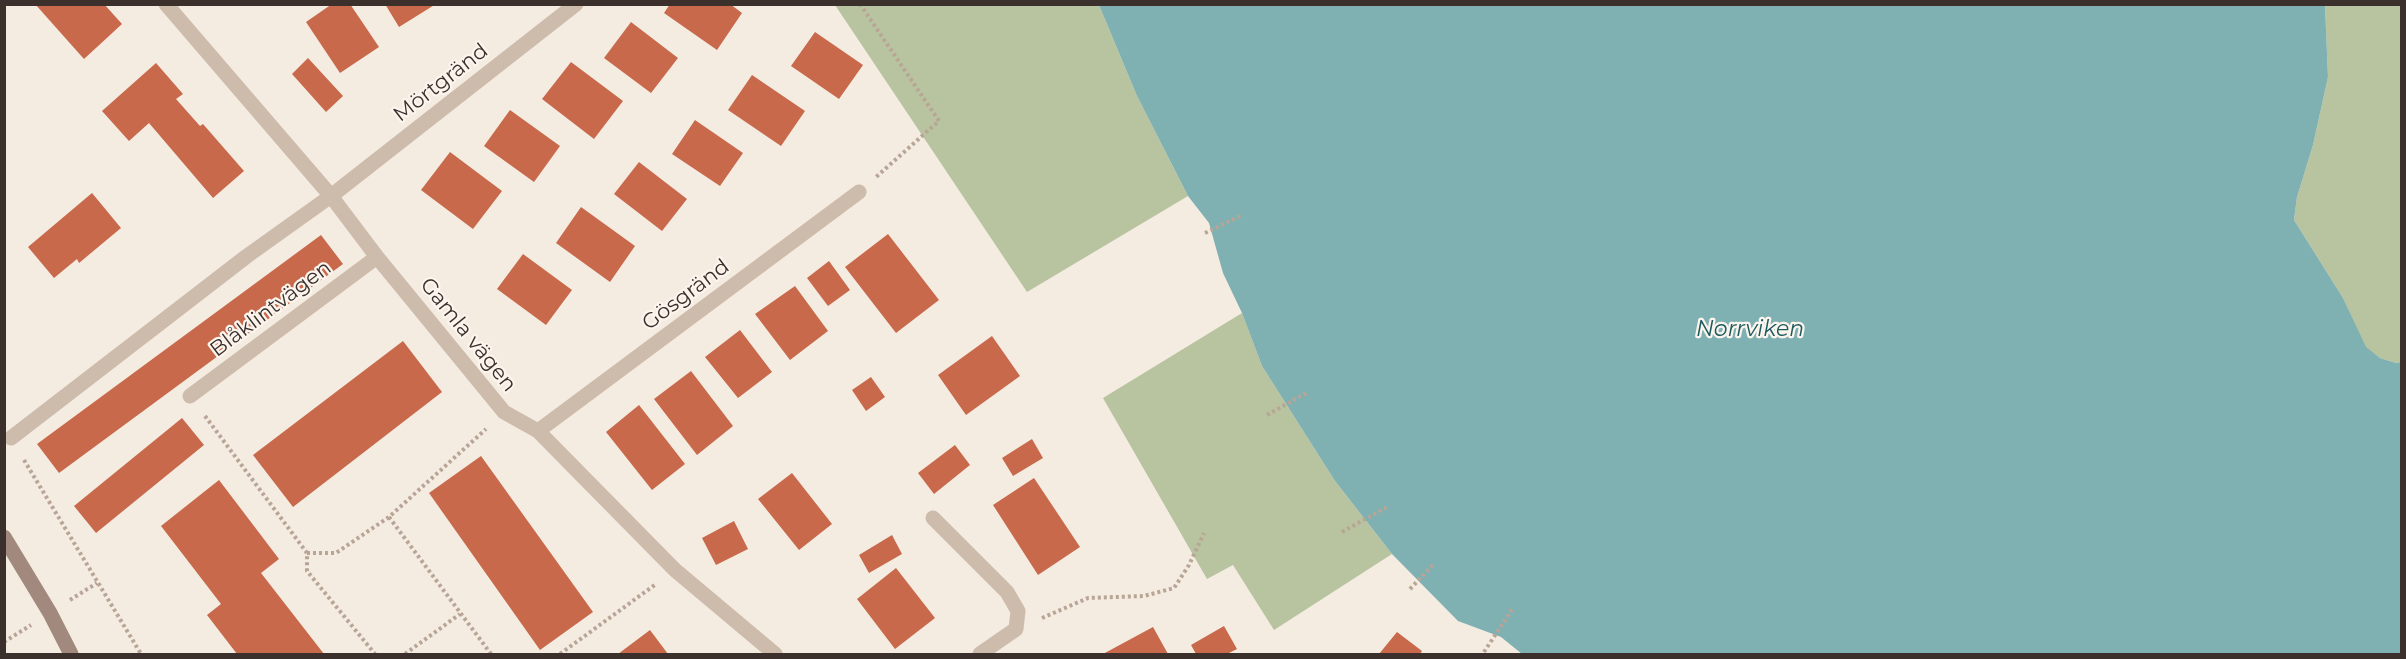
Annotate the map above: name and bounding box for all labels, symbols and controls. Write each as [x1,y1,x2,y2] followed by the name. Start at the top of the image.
[389,38,493,128] street label: Mörtgränd
[638,254,734,336] street label: Gösgränd
[206,255,336,363] street label: Blåklintvägen
[414,273,522,397] street label: Gamla vägen
[1696,317,1804,343] water label: Norrviken

